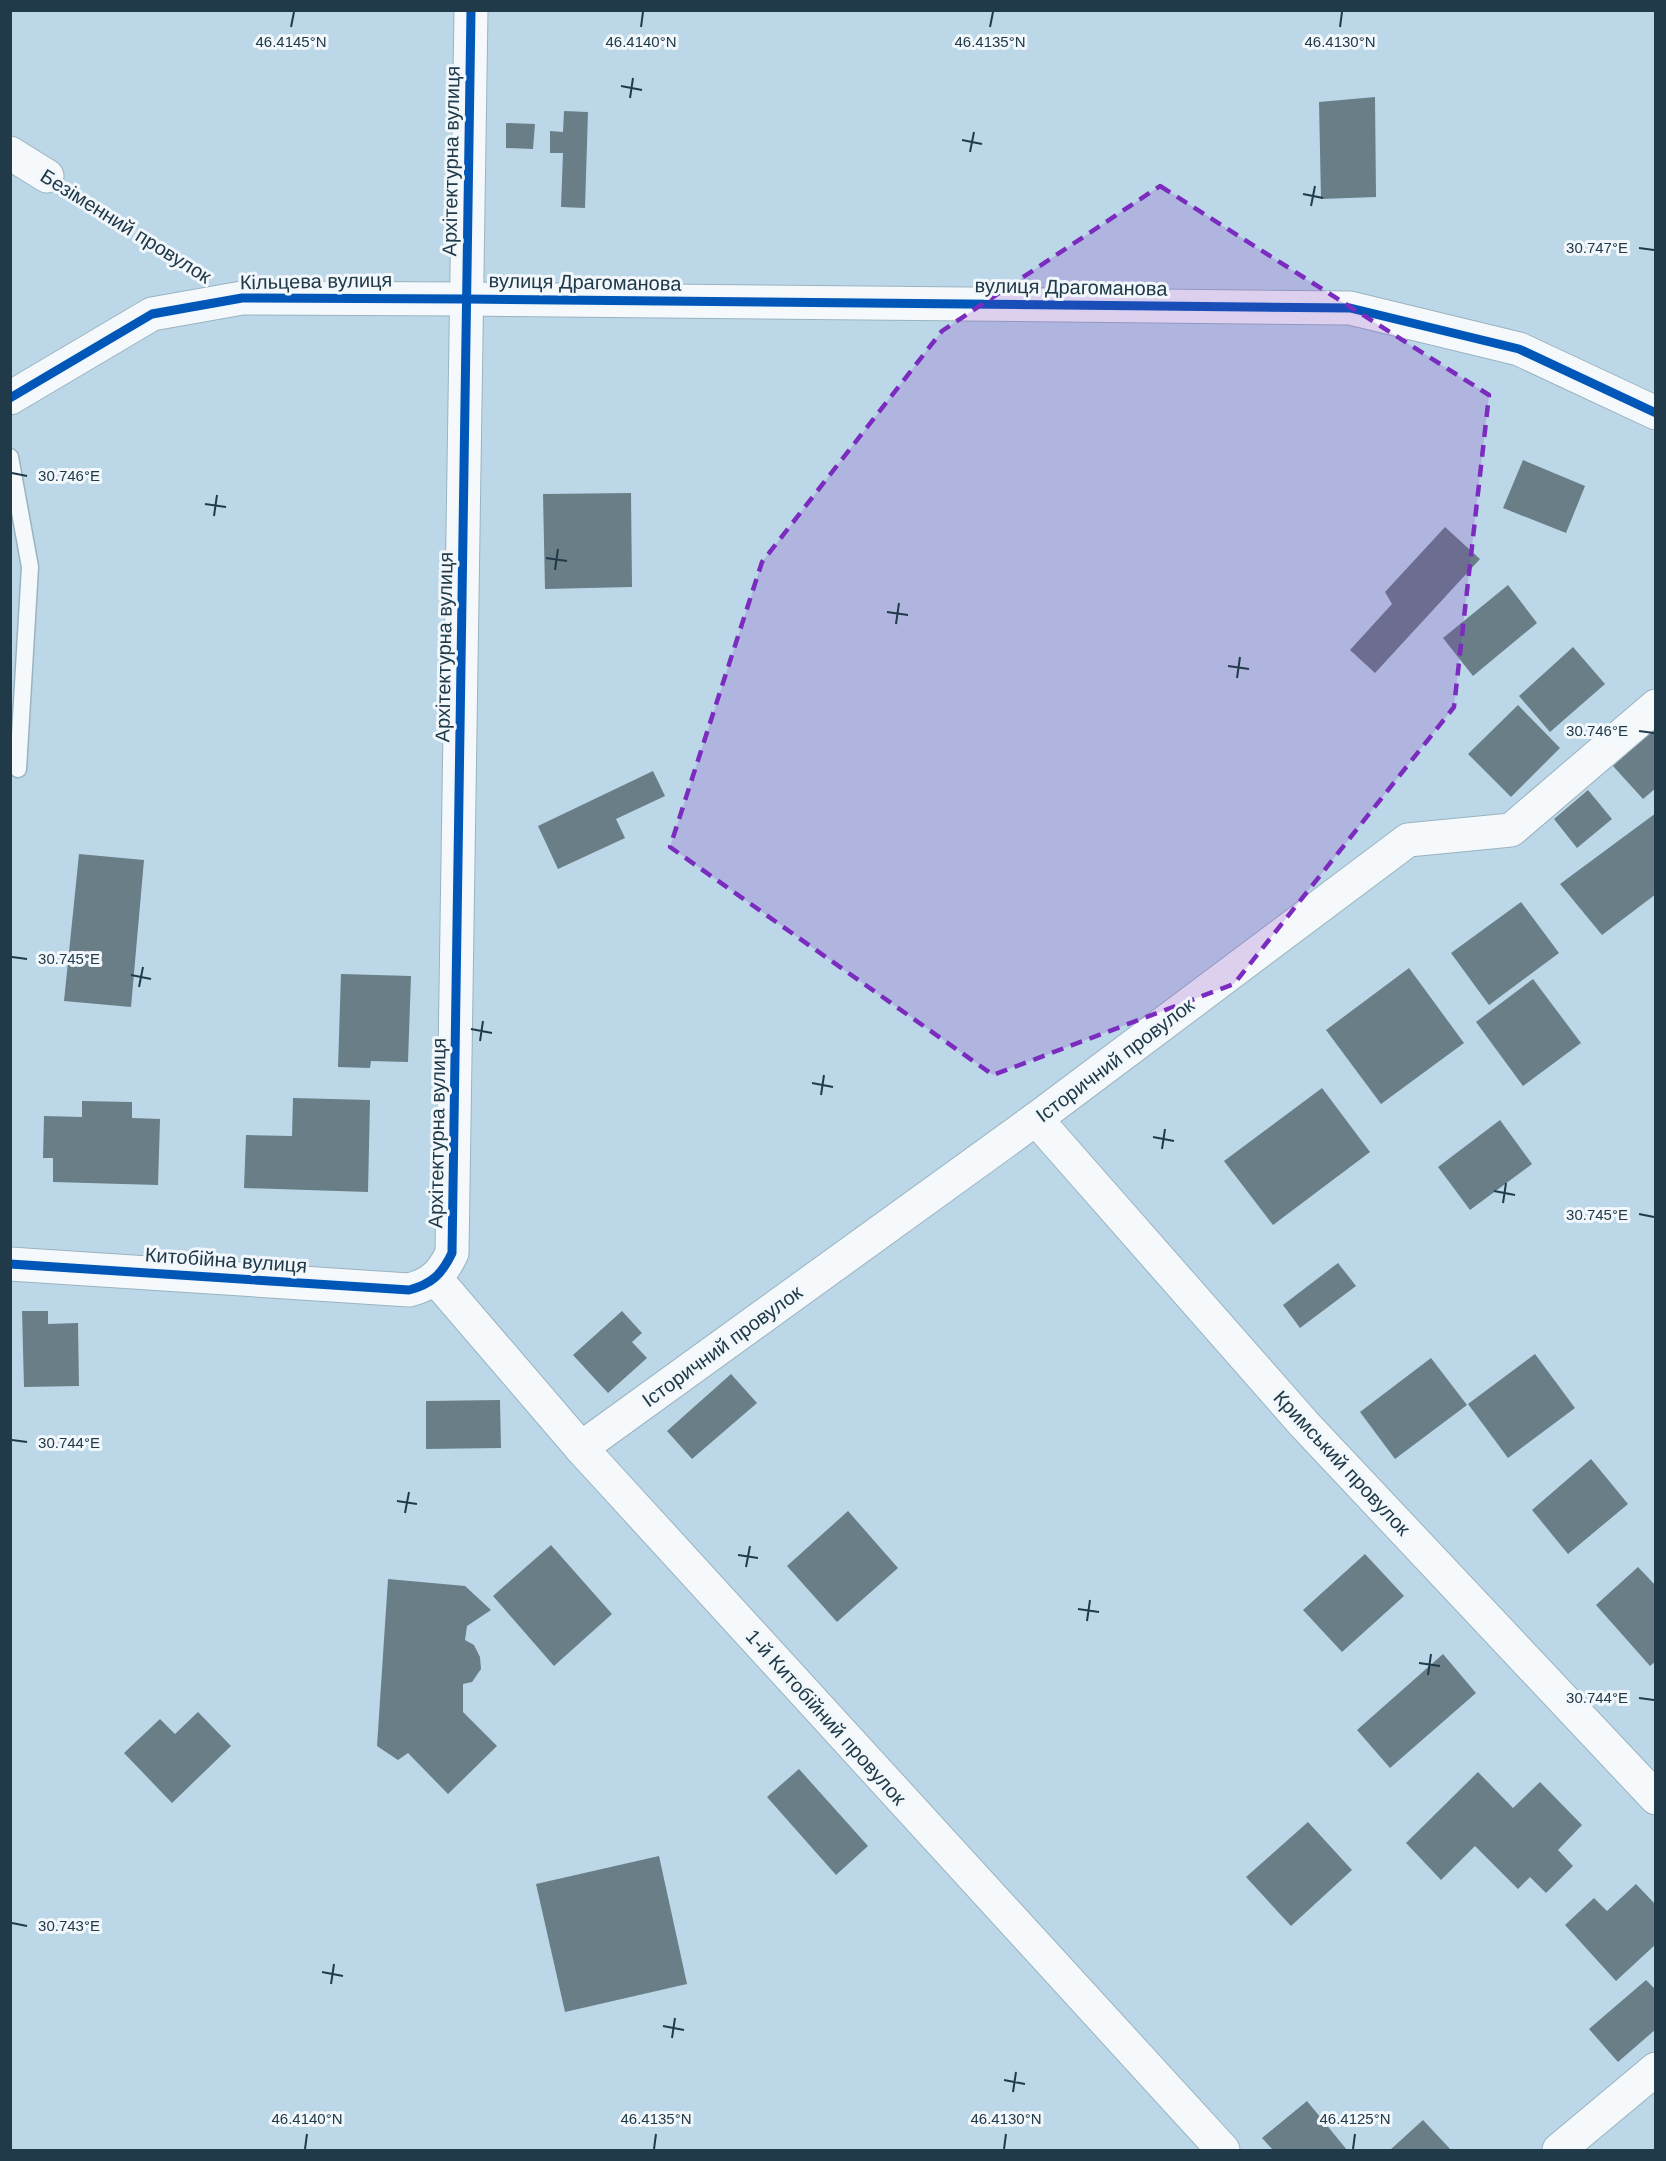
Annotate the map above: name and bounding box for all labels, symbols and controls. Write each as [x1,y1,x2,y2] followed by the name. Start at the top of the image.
[255,33,327,50] text: 46.4145°N
[605,33,677,50] text: 46.4140°N
[954,33,1026,50] text: 46.4135°N
[1304,33,1376,50] text: 46.4130°N
[438,66,464,256] street label: Архітектурна вулиця
[37,165,216,288] street label: Безіменний провулок
[1566,239,1628,256] text: 30.747°E
[240,269,392,293] street label: Кільцева вулиця
[488,269,682,295] street label: вулиця Драгоманова
[974,274,1168,300] street label: вулиця Драгоманова
[38,467,100,484] text: 30.746°E
[431,552,457,742] street label: Архітектурна вулиця
[1566,722,1628,739] text: 30.746°E
[38,950,100,967] text: 30.745°E
[1032,993,1198,1127] street label: Історичний провулок
[424,1038,450,1228] street label: Архітектурна вулиця
[1566,1206,1628,1223] text: 30.745°E
[144,1243,308,1277] street label: Китобійна вулиця
[638,1281,806,1411] street label: Історичний провулок
[1269,1386,1415,1540] street label: Кримський провулок
[38,1434,100,1451] text: 30.744°E
[742,1625,911,1809] street label: 1-й Китобійний провулок
[1566,1689,1628,1706] text: 30.744°E
[38,1917,100,1934] text: 30.743°E
[271,2110,343,2127] text: 46.4140°N
[620,2110,692,2127] text: 46.4135°N
[970,2110,1042,2127] text: 46.4130°N
[1319,2110,1391,2127] text: 46.4125°N

